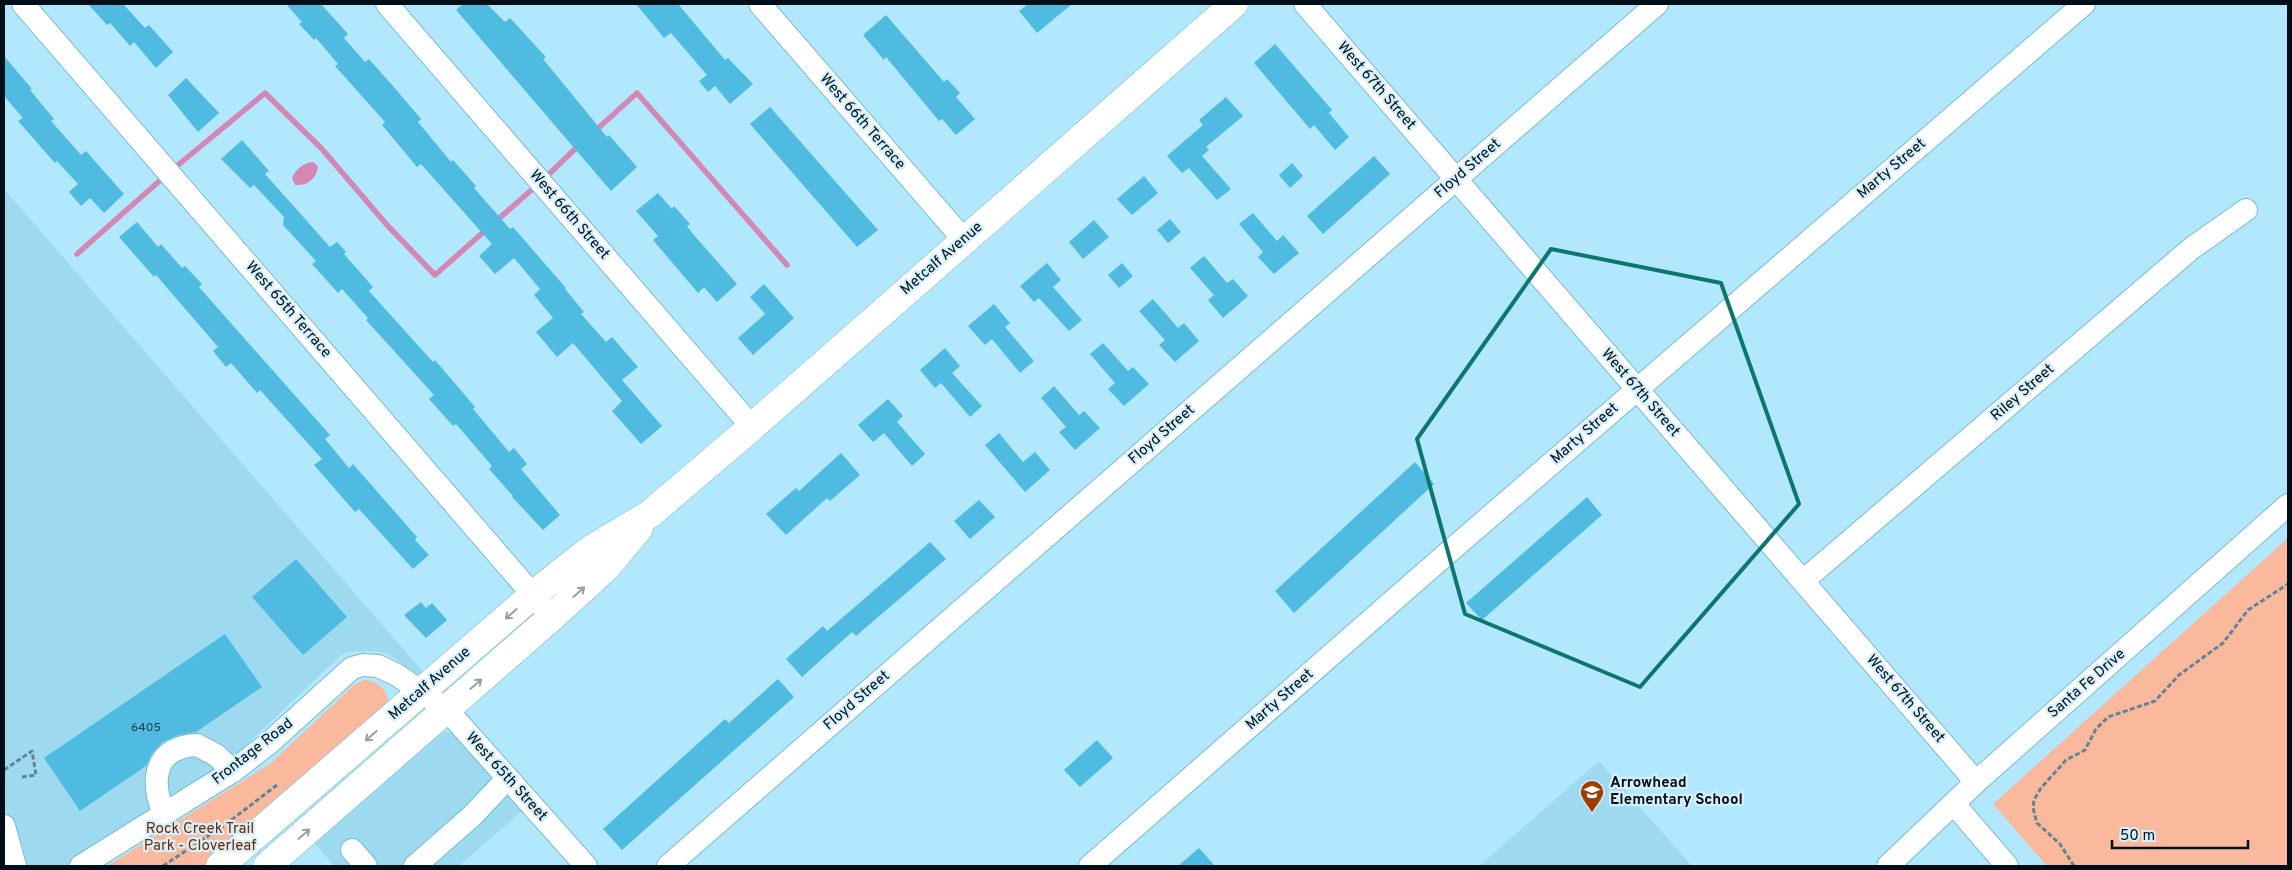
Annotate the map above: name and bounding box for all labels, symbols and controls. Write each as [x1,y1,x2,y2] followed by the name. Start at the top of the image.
[1332,38,1420,134] street label: West 67th Street
[815,70,909,174] street label: West 66th Terrace
[1431,135,1505,203] street label: Floyd Street
[1854,135,1930,203] street label: Marty Street
[525,166,613,264] street label: West 66th Street
[897,218,987,300] street label: Metcalf Avenue
[241,258,335,362] street label: West 65th Terrace
[1596,345,1684,441] street label: West 67th Street
[1987,360,2059,426] street label: Riley Street
[1547,399,1623,469] street label: Marty Street
[1125,401,1199,469] street label: Floyd Street
[573,587,586,598] one-way arrow
[504,609,517,620] one-way arrow
[385,643,475,725] street label: Metcalf Avenue
[2044,645,2130,723] street label: Santa Fe Drive
[1861,651,1949,747] street label: West 67th Street
[1242,665,1318,735] street label: Marty Street
[820,667,894,735] street label: Floyd Street
[470,678,483,690] one-way arrow
[209,714,297,790] street label: Frontage Road
[131,720,161,736] house number: 6405
[461,729,551,825] street label: West 65th Street
[364,730,377,742] one-way arrow
[1610,774,1743,810] place label: Arrowhead Elementary School
[1579,779,1605,813] school or university icon: Arrowhead Elementary School
[2112,818,2248,850] scale bar
[144,820,256,856] park label: Rock Creek Trail Park - Cloverleaf
[2120,827,2155,846] text: 50 m
[297,829,310,840] one-way arrow

